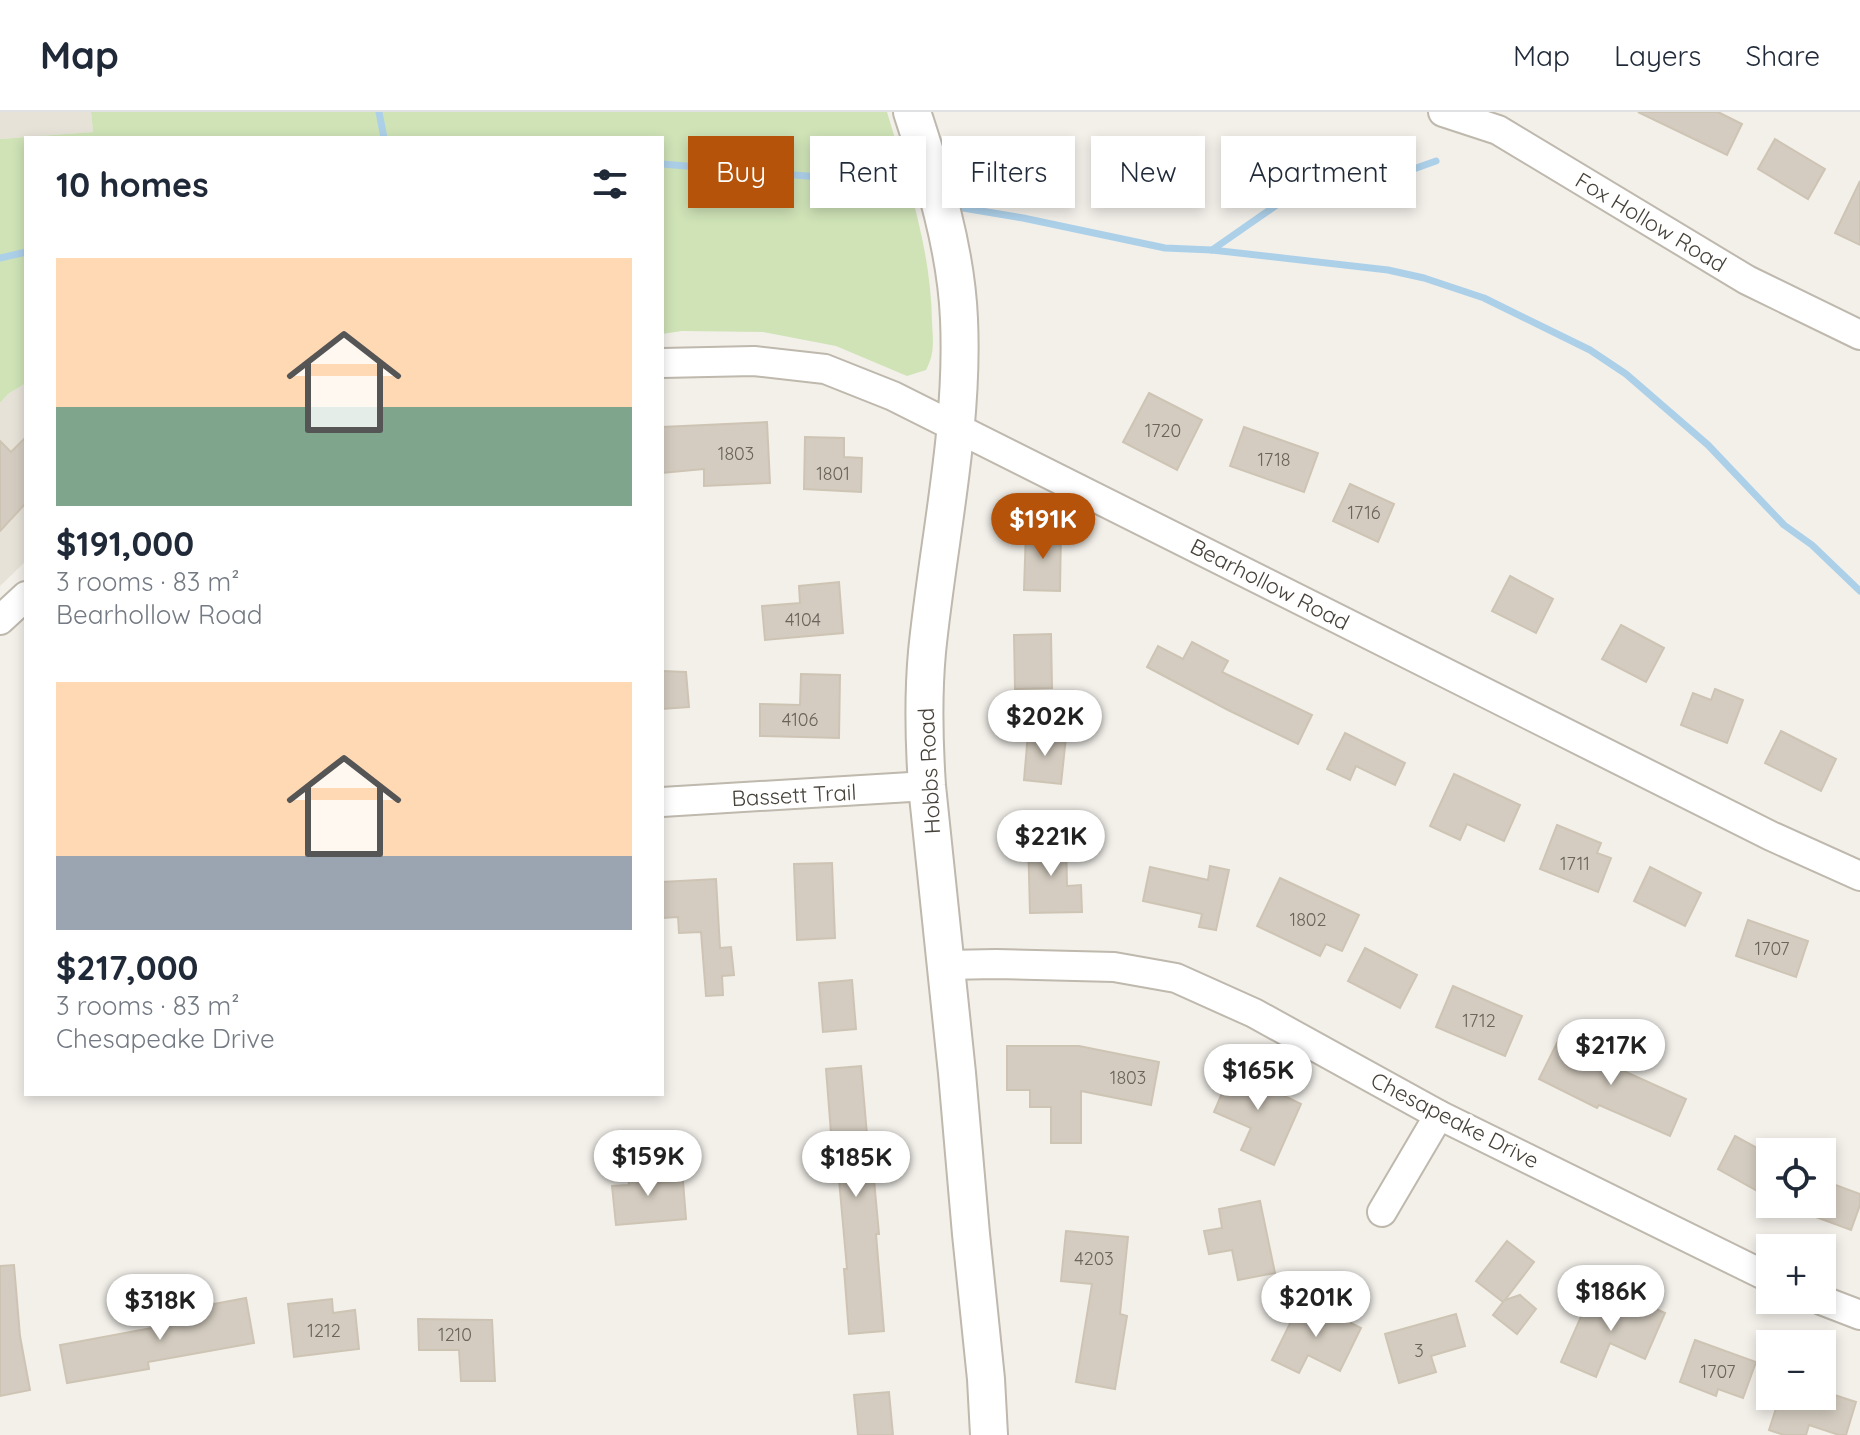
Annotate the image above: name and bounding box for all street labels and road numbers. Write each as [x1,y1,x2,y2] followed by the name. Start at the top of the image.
[1570,166,1732,278] street label: Fox Hollow Road
[1186,532,1354,636] street label: Bearhollow Road
[912,707,946,835] street label: Hobbs Road
[731,778,857,812] street label: Bassett Trail
[1366,1066,1544,1174] street label: Chesapeake Drive

